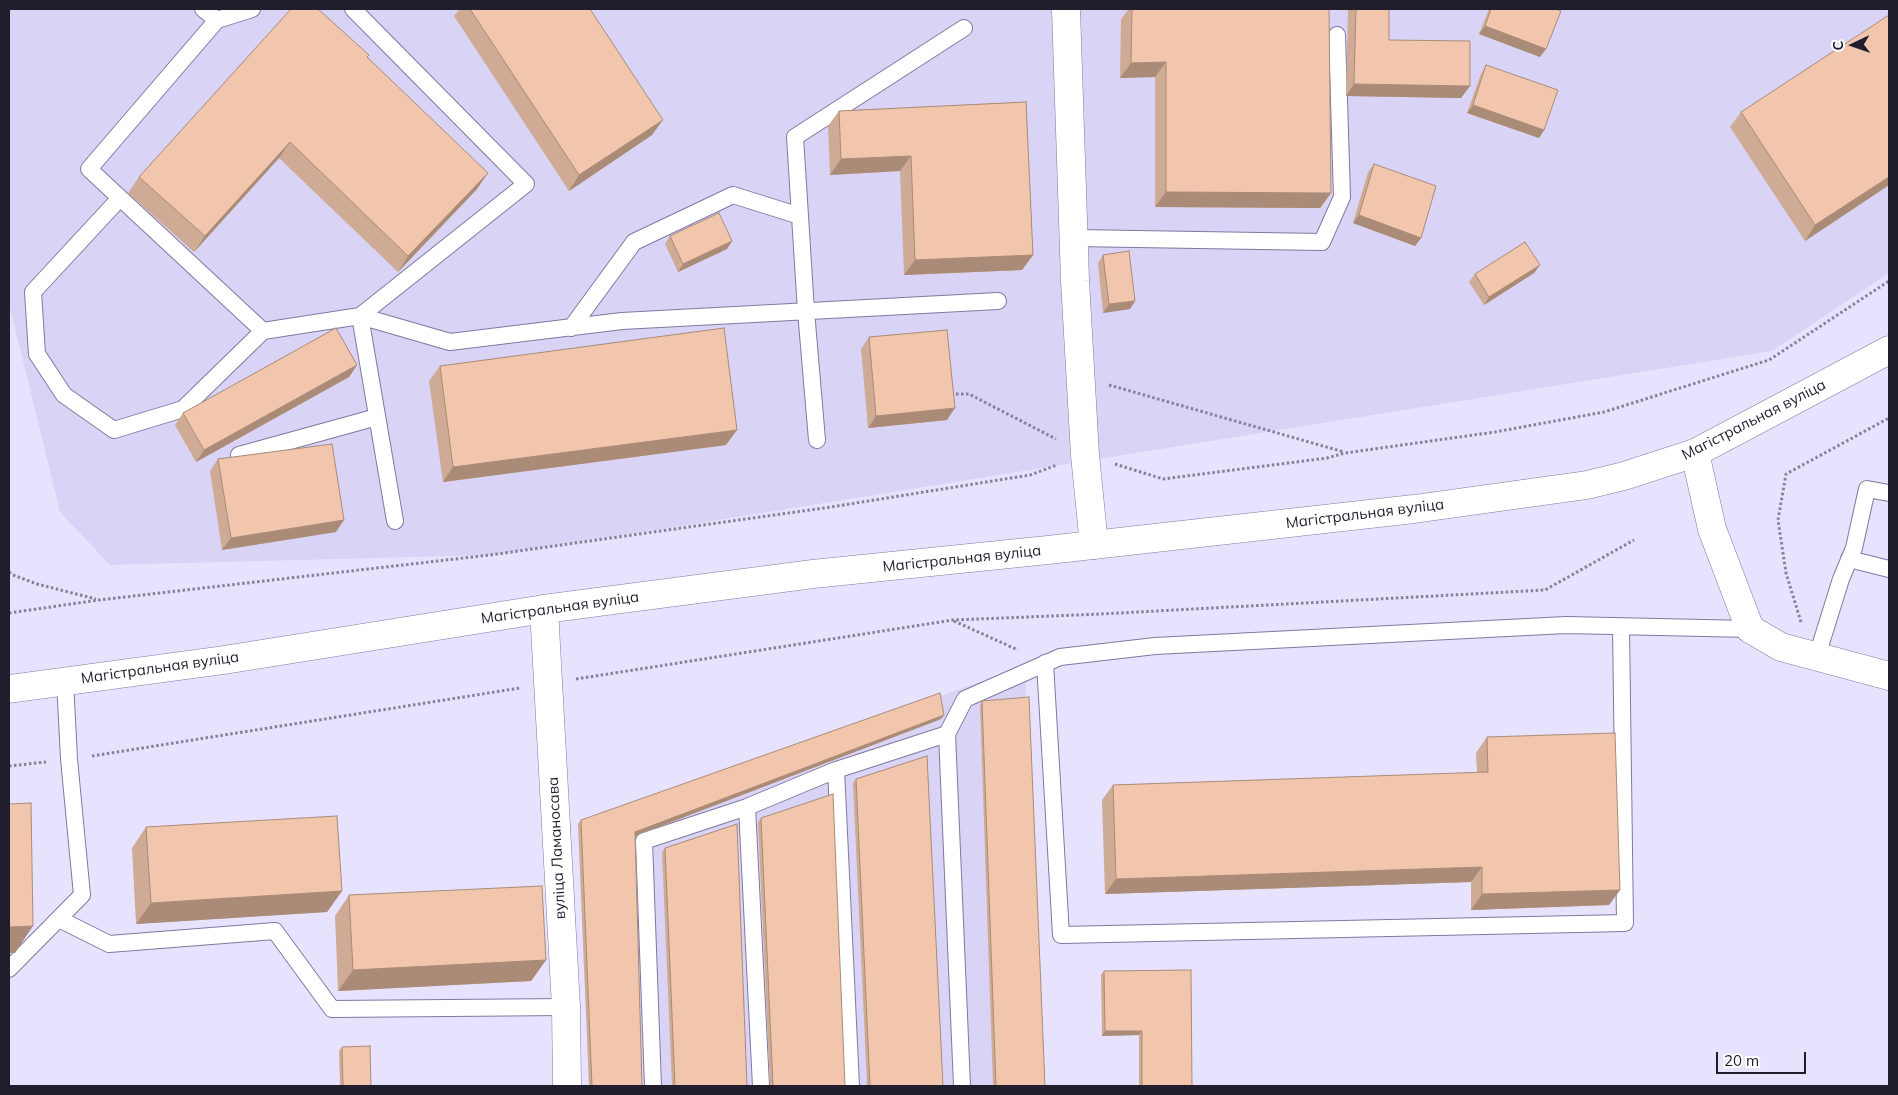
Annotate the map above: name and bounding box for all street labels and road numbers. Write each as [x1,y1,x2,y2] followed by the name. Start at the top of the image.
[1679,376,1829,464] street label: Магістральная вуліца
[1285,495,1445,533] street label: Магістральная вуліца
[882,542,1042,576] street label: Магістральная вуліца
[480,588,640,628] street label: Магістральная вуліца
[80,648,240,688] street label: Магістральная вуліца
[544,776,570,920] street label: вуліца Ламаносава

